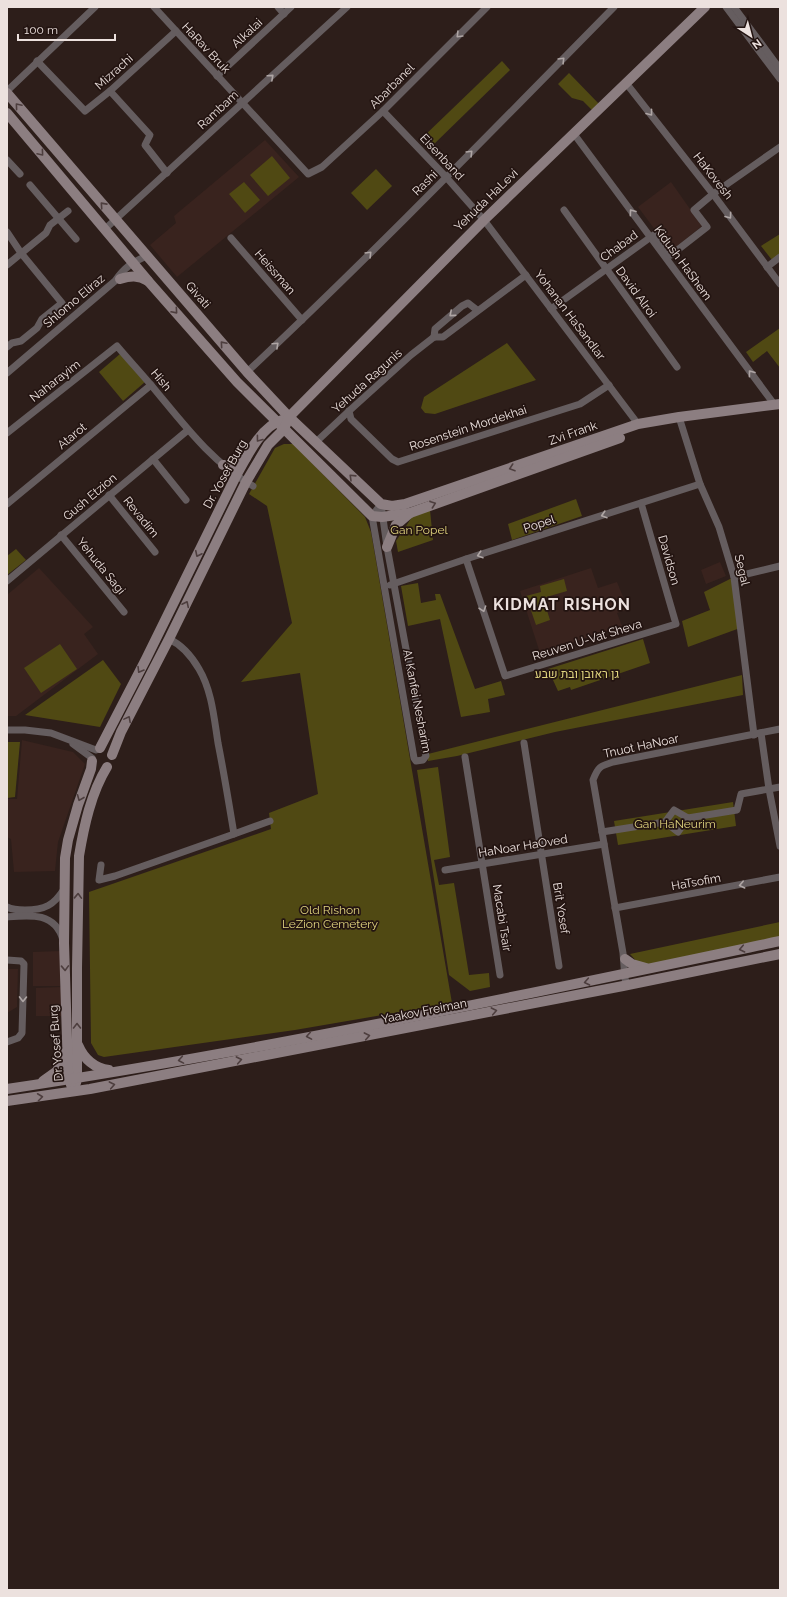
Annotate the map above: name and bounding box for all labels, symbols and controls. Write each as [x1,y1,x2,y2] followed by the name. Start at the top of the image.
[229,15,265,51] street label: Alkalai
[18,16,115,42] scale bar
[731,16,771,56] north arrow
[179,20,233,77] street label: HaRav Bruk
[24,23,58,37] text: 100 m
[456,30,464,38] one-way arrow
[749,36,764,51] text: N
[92,51,136,93] street label: Mizrachi
[557,57,565,65] one-way arrow
[367,60,418,111] street label: Abarbanel
[266,74,274,81] one-way arrow
[195,88,241,132] street label: Rambam
[16,104,23,111] one-way arrow
[645,109,652,116] one-way arrow
[417,131,467,183] street label: Eisenband
[36,149,43,156] one-way arrow
[466,150,473,158] one-way arrow
[690,150,736,202] street label: HaKovesh
[451,166,521,234] street label: Yehuda HaLevi
[410,168,440,198] street label: Rashi
[100,202,107,210] one-way arrow
[630,210,637,217] one-way arrow
[725,212,732,219] one-way arrow
[651,223,715,303] street label: Kidush HaShem
[597,228,641,264] street label: Chabad
[252,247,298,297] street label: Heissman
[364,252,372,259] one-way arrow
[613,264,659,320] street label: David Alroi
[532,267,609,363] street label: Yohanan HaSandlar
[40,271,108,331] street label: Shlomo Eliraz
[183,279,213,311] street label: Givati
[171,306,178,314] one-way arrow
[450,310,457,317] one-way arrow
[220,341,227,348] one-way arrow
[271,343,278,350] one-way arrow
[329,346,405,416] street label: Yehuda Ragunis
[27,357,83,405] street label: Naharayim
[148,366,174,394] street label: Hish
[748,370,755,377] one-way arrow
[408,402,528,454] street label: Rosenstein Mordekhai
[547,418,600,448] street label: Zvi Frank
[55,420,89,452] street label: Atarot
[257,435,264,442] one-way arrow
[200,437,250,511] street label: Dr. Yosef Burg
[508,463,515,471] one-way arrow
[60,471,120,523] street label: Gush Etzion
[349,474,357,482] one-way arrow
[120,494,162,540] street label: Revadim
[430,501,437,509] one-way arrow
[600,510,607,519] one-way arrow
[522,512,557,536] street label: Popel
[390,523,448,537] park label: Gan Popel
[655,533,683,587] street label: Davidson
[74,535,128,597] street label: Yehuda Sagi
[195,550,203,557] one-way arrow
[477,550,484,558] one-way arrow
[732,553,753,588] street label: Segal
[493,595,631,614] district label: KIDMAT RISHON
[181,600,189,608] one-way arrow
[478,606,486,613] one-way arrow
[531,617,643,663] street label: Reuven U-Vat Sheva
[400,648,434,754] street label: Al Kanfei Nesharim
[137,666,144,673] one-way arrow
[535,667,620,681] park label: גן ראובן ובת שבע
[123,716,130,724] one-way arrow
[602,731,681,761] street label: Tnuot HaNoar
[77,795,85,802] one-way arrow
[634,817,716,831] park label: Gan HaNeurim
[477,832,569,860] street label: HaNoar HaOved
[670,871,722,893] street label: HaTsofim
[739,880,745,888] one-way arrow
[550,881,572,936] street label: Brit Yosef
[490,883,514,953] street label: Macabi Tsair
[74,893,82,899] one-way arrow
[282,903,379,931] park label: Old Rishon LeZion Cemetery
[739,944,745,953] one-way arrow
[60,965,69,971] one-way arrow
[584,977,590,985] one-way arrow
[19,996,27,1002] one-way arrow
[380,996,468,1026] street label: Yaakov Freiman
[46,1004,66,1082] street label: Dr. Yosef Burg
[491,1007,498,1015] one-way arrow
[73,1023,81,1029] one-way arrow
[305,1032,312,1040] one-way arrow
[364,1032,370,1040] one-way arrow
[178,1055,184,1063] one-way arrow
[236,1057,242,1065] one-way arrow
[109,1081,115,1090] one-way arrow
[37,1092,43,1101] one-way arrow

